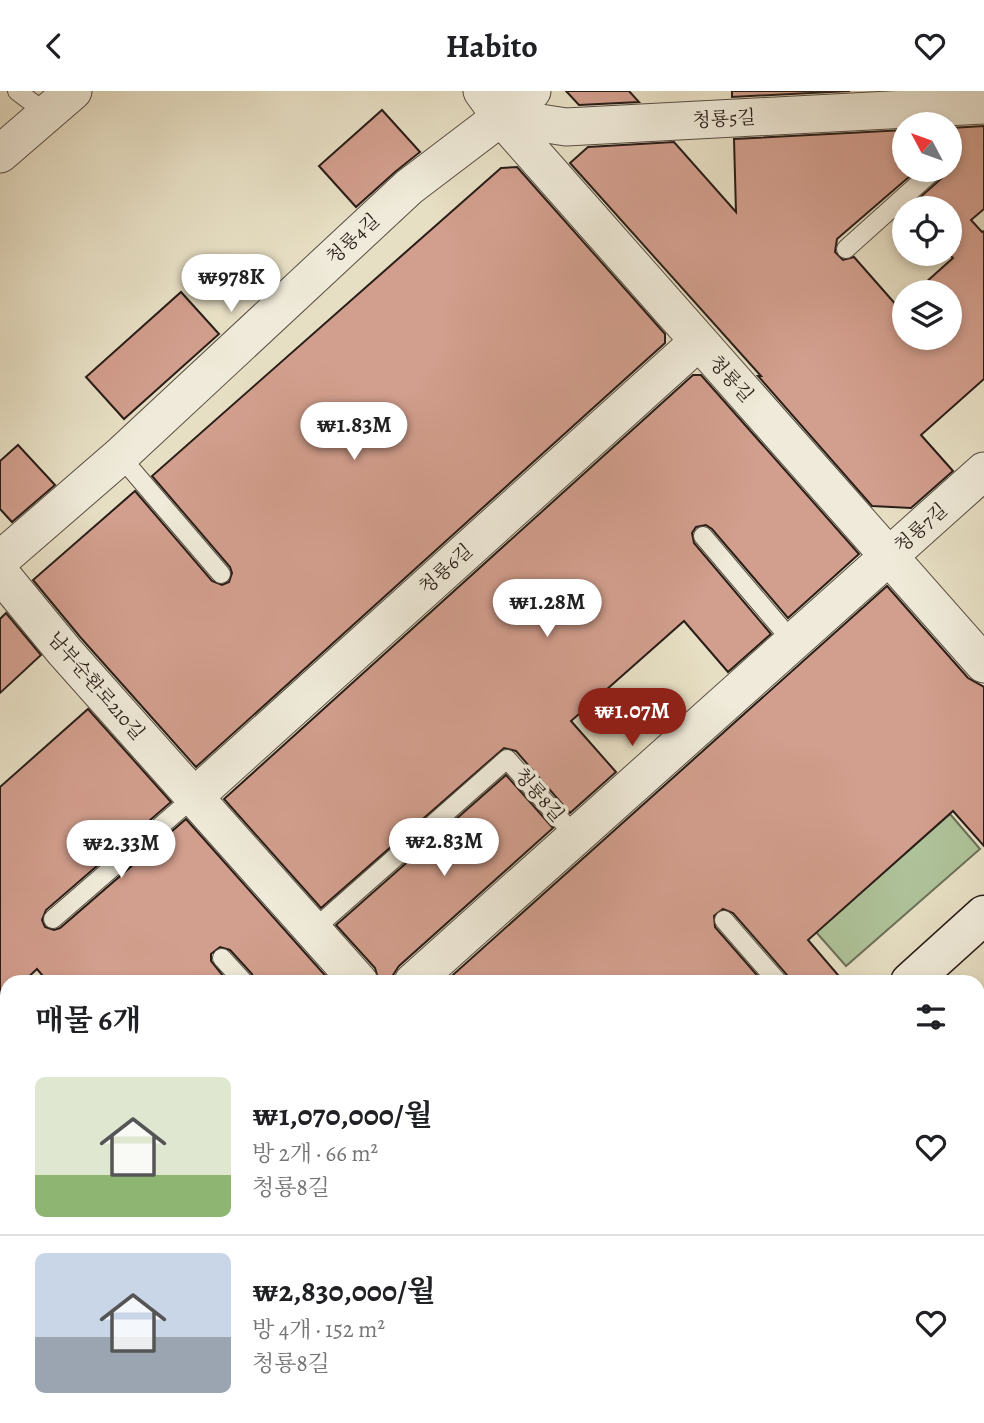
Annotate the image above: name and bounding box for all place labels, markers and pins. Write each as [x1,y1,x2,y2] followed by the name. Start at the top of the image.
[182,255,280,314] pin: ₩978K
[297,403,411,462] pin: ₩1.83M
[490,580,604,639] pin: ₩1.28M
[575,689,689,748] pin: ₩1.07M
[387,819,501,878] pin: ₩2.83M
[64,821,178,880] pin: ₩2.33M

